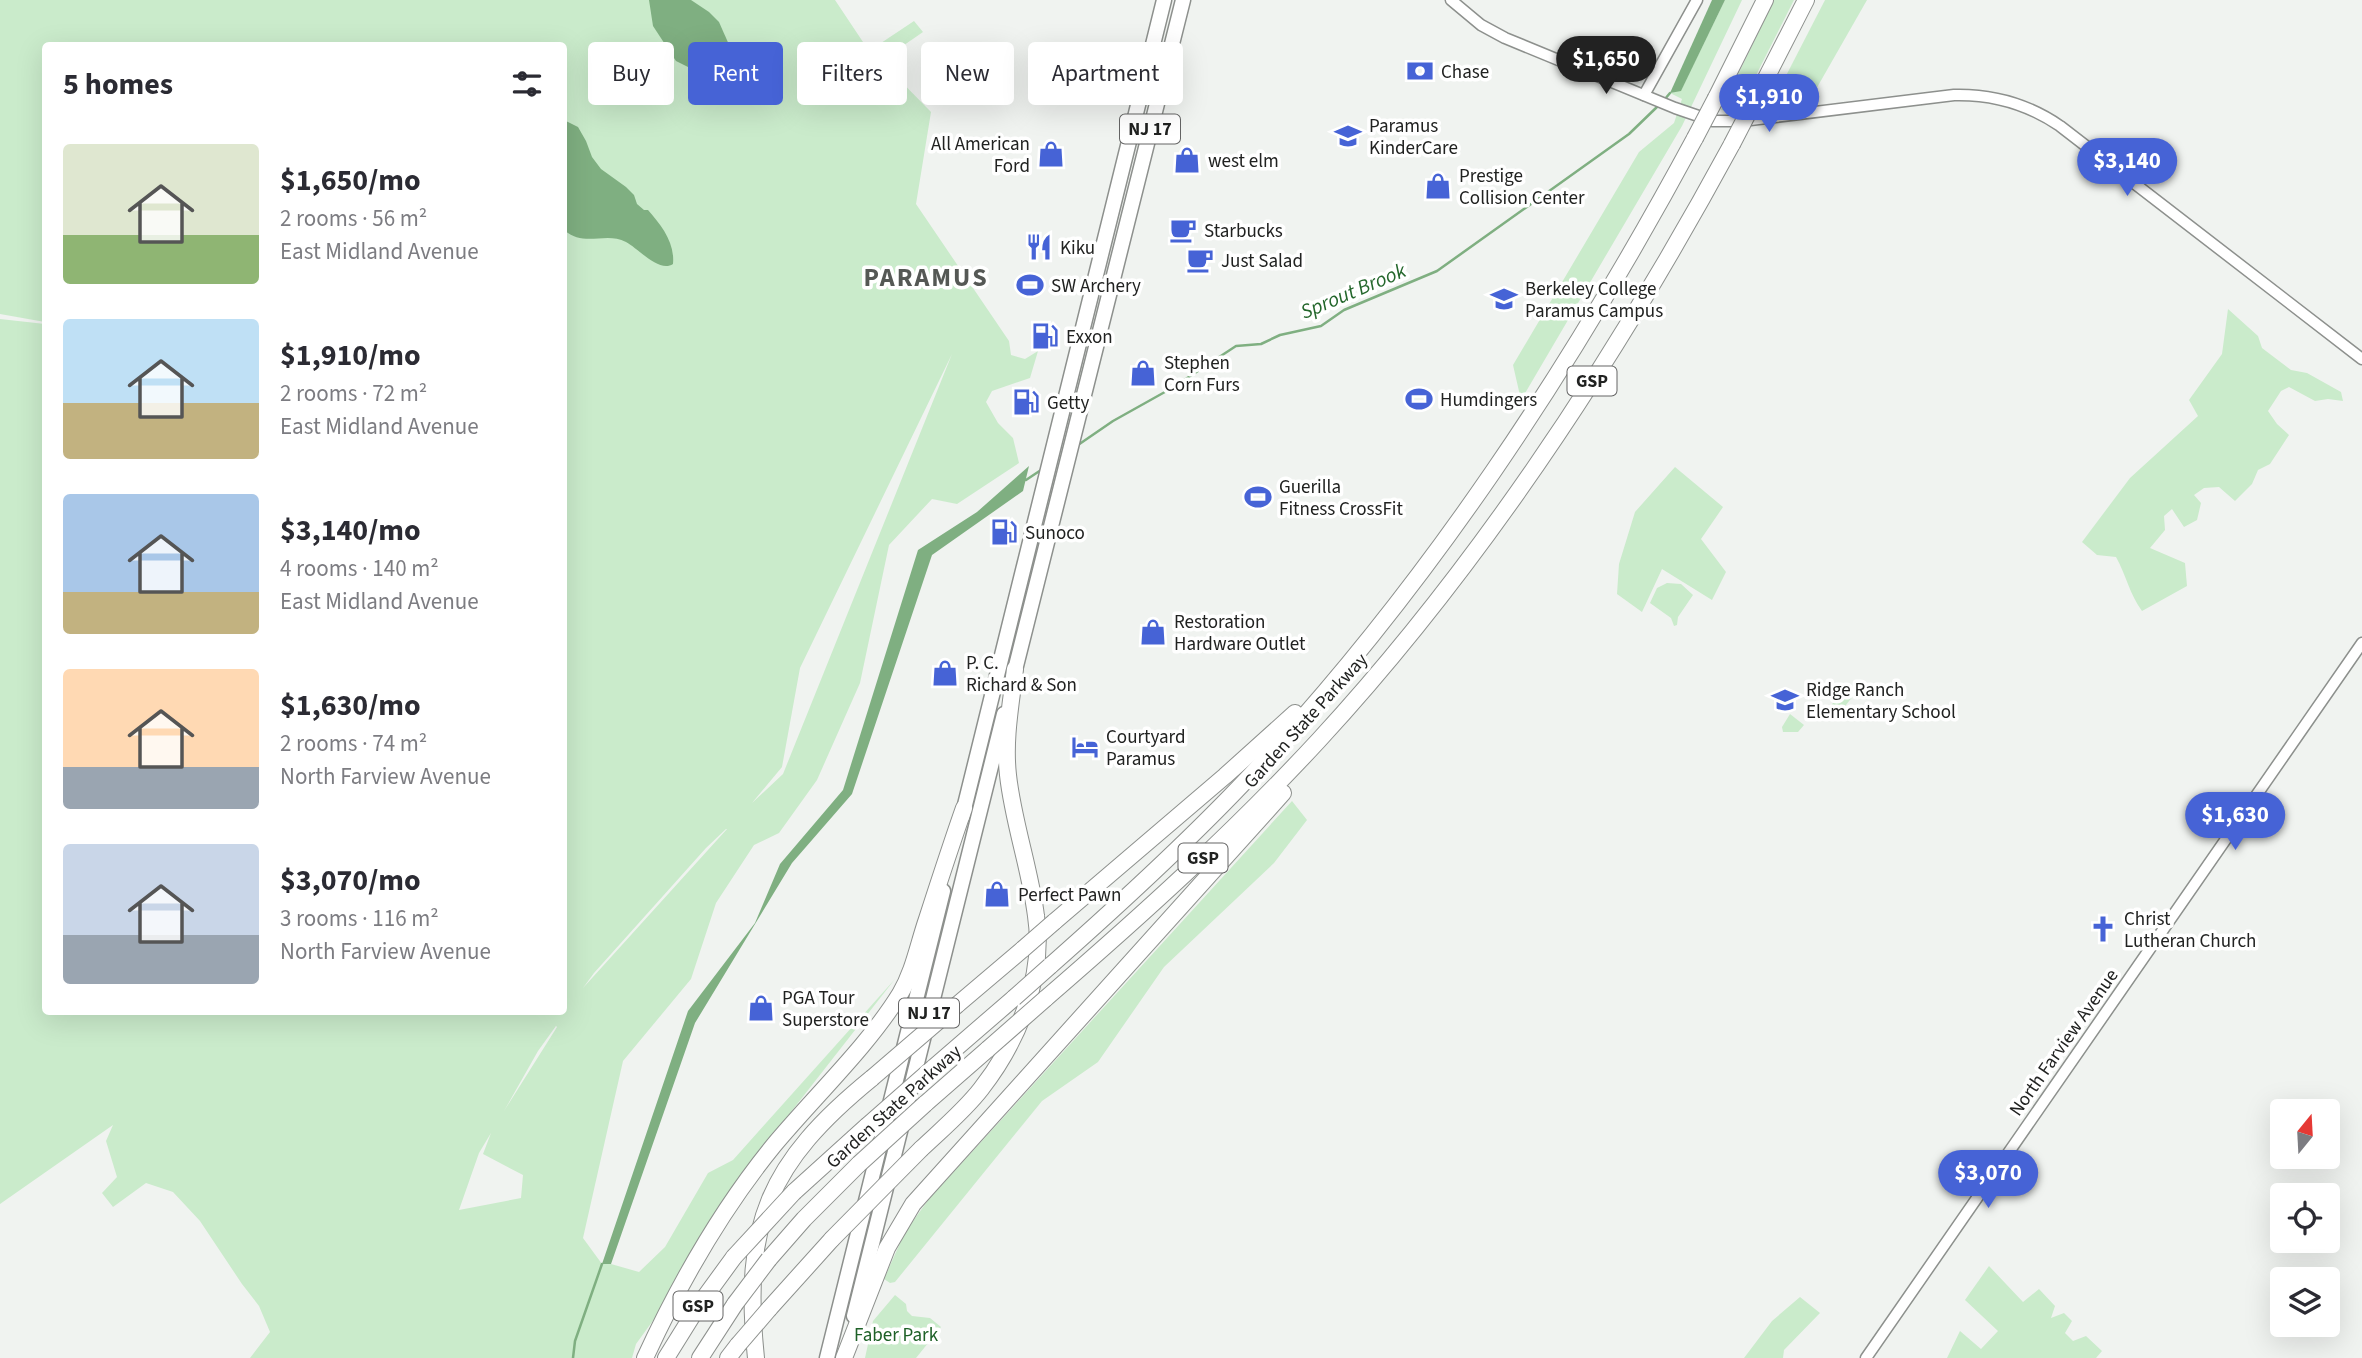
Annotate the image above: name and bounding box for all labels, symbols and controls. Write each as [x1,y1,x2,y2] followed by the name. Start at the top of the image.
[1549,36,1663,96] pin: $1,650
[588,42,674,105] chip: Buy
[688,42,783,105] chip: Rent
[797,42,907,105] chip: Filters
[921,42,1014,105] chip: New
[1028,42,1183,105] chip: Apartment
[1572,42,1640,75] text: $1,650
[1405,56,1435,86] bank icon: Chase
[1441,59,1489,86] place label: Chase
[63,63,173,106] text: 5 homes
[508,65,546,103] icon: filters
[1712,74,1826,134] pin: $1,910
[1735,80,1803,113] text: $1,910
[1369,113,1458,162] place label: Paramus KinderCare
[1120,114,1180,144] road number: NJ 17
[1333,121,1363,151] school or university icon: Paramus KinderCare
[931,131,1030,180] place label: All American Ford
[2070,138,2184,198] pin: $3,140
[1036,139,1066,169] shop icon: All American Ford
[2093,144,2161,177] text: $3,140
[1172,145,1202,175] shop icon: west elm
[1208,148,1279,175] place label: west elm
[280,159,421,202] text: $1,650/mo
[1459,163,1585,212] place label: Prestige Collision Center
[1423,171,1453,201] shop icon: Prestige Collision Center
[119,172,203,256] icon: home
[280,202,427,235] text: 2 rooms · 56 m²
[1168,215,1198,245] cafe icon: Starbucks
[1204,218,1283,245] place label: Starbucks
[1024,232,1054,262] restaurant icon: Kiku
[280,235,479,268] text: East Midland Avenue
[1060,235,1095,262] place label: Kiku
[1185,245,1215,275] cafe icon: Just Salad
[1221,248,1303,275] place label: Just Salad
[1296,255,1411,327] water label: Sprout Brook
[863,259,989,296] district label: PARAMUS
[1015,270,1045,300] sports icon: SW Archery
[1051,273,1141,300] place label: SW Archery
[1525,276,1663,325] place label: Berkeley College Paramus Campus
[1489,284,1519,314] school or university icon: Berkeley College Paramus Campus
[1030,321,1060,351] fuel station icon: Exxon
[1066,324,1113,351] place label: Exxon
[280,334,421,377] text: $1,910/mo
[119,347,203,431] icon: home
[1164,350,1240,399] place label: Stephen Corn Furs
[1128,358,1158,388] shop icon: Stephen Corn Furs
[1568,366,1616,396] road number: GSP
[280,377,427,410] text: 2 rooms · 72 m²
[1404,384,1434,414] sports icon: Humdingers
[1011,387,1041,417] fuel station icon: Getty
[1440,387,1537,414] place label: Humdingers
[1047,390,1089,417] place label: Getty
[280,410,479,443] text: East Midland Avenue
[1279,474,1404,523] place label: Guerilla Fitness CrossFit
[1243,482,1273,512] sports icon: Guerilla Fitness CrossFit
[280,509,421,552] text: $3,140/mo
[989,517,1019,547] fuel station icon: Sunoco
[1025,520,1085,547] place label: Sunoco
[119,522,203,606] icon: home
[280,552,439,585] text: 4 rooms · 140 m²
[280,585,479,618] text: East Midland Avenue
[1174,609,1306,658] place label: Restoration Hardware Outlet
[1138,617,1168,647] shop icon: Restoration Hardware Outlet
[1238,647,1374,795] street label: Garden State Parkway
[966,650,1077,699] place label: P. C. Richard & Son
[930,658,960,688] shop icon: P. C. Richard & Son
[1806,677,1956,726] place label: Ridge Ranch Elementary School
[280,684,421,727] text: $1,630/mo
[1770,685,1800,715] school or university icon: Ridge Ranch Elementary School
[119,697,203,781] icon: home
[1106,724,1186,773] place label: Courtyard Paramus
[280,727,427,760] text: 2 rooms · 74 m²
[1070,732,1100,762] hotel icon: Courtyard Paramus
[280,760,491,793] text: North Farview Avenue
[2178,792,2292,852] pin: $1,630
[2201,798,2269,831] text: $1,630
[1178,844,1228,872] road number: GSP
[280,859,421,902] text: $3,070/mo
[119,872,203,956] icon: home
[982,879,1012,909] shop icon: Perfect Pawn
[1018,882,1121,909] place label: Perfect Pawn
[280,902,439,935] text: 3 rooms · 116 m²
[2124,906,2256,955] place label: Christ Lutheran Church
[2088,914,2118,944] church icon: Christ Lutheran Church
[280,935,491,968] text: North Farview Avenue
[2003,964,2125,1122] street label: North Farview Avenue
[782,985,869,1034] place label: PGA Tour Superstore
[746,993,776,1023] shop icon: PGA Tour Superstore
[899,998,959,1028] road number: NJ 17
[820,1039,968,1175] street label: Garden State Parkway
[2270,1099,2340,1169] north arrow
[2270,1099,2340,1337] map controls
[1931,1150,2045,1210] pin: $3,070
[1954,1156,2022,1189] text: $3,070
[2270,1183,2340,1253] button: locate
[2270,1267,2340,1337] button: layers
[674,1292,722,1321] road number: GSP
[854,1322,939,1349] park label: Faber Park

